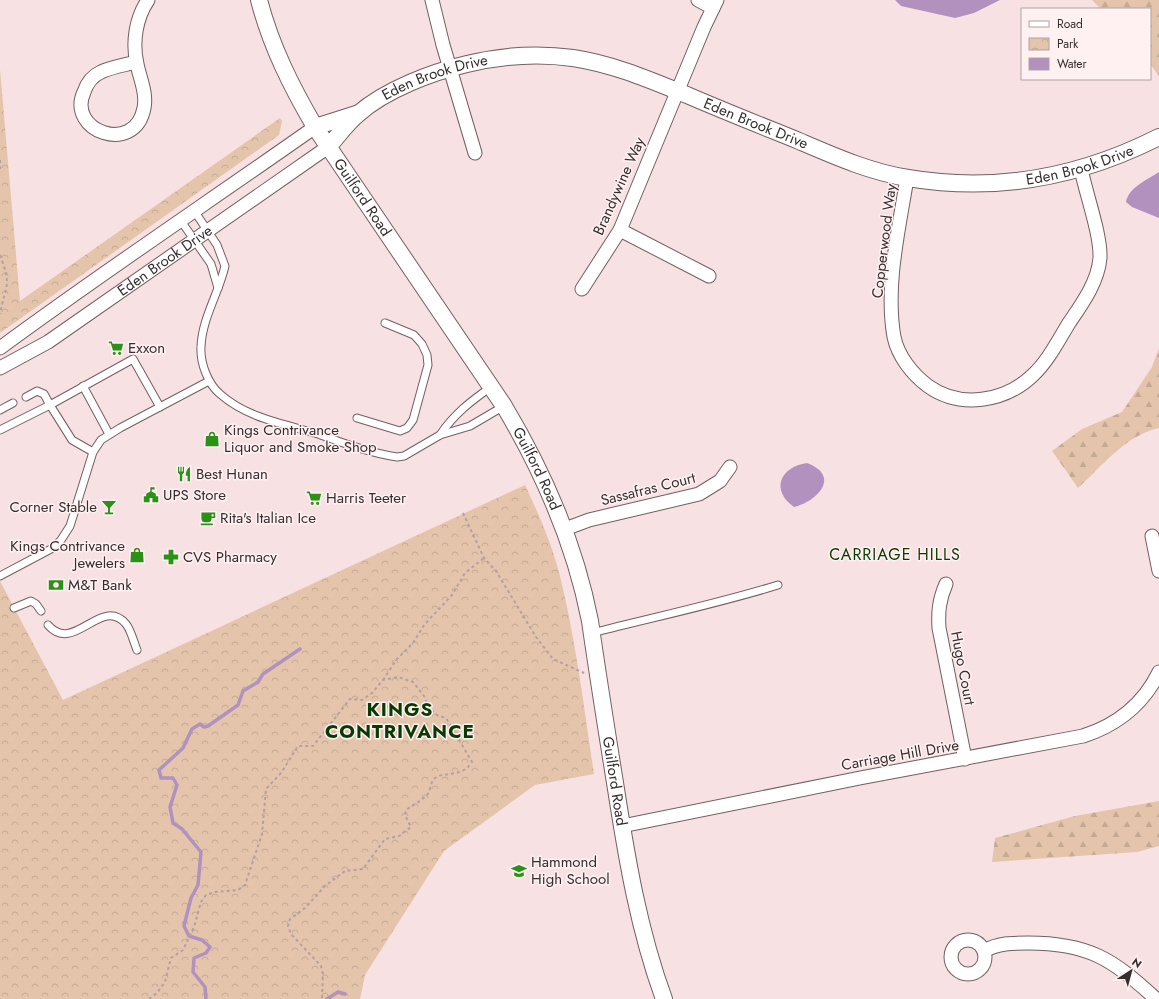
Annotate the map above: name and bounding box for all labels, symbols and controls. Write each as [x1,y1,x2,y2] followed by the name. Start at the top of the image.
[1021,8,1151,80] legend
[1057,15,1083,33] text: Road
[1057,35,1079,53] text: Park
[378,49,490,106] street label: Eden Brook Drive
[1057,55,1088,73] text: Water
[700,92,812,155] street label: Eden Brook Drive
[587,133,651,239] street label: Brandywine Way
[1024,139,1137,191] street label: Eden Brook Drive
[328,154,397,241] street label: Guilford Road
[866,182,902,300] street label: Copperwood Way
[113,220,217,301] street label: Eden Brook Drive
[128,337,165,359] place label: Exxon
[107,339,125,357] supermarket icon: Exxon
[224,419,377,458] place label: Kings Contrivance Liquor and Smoke Shop
[507,423,566,513] street label: Guilford Road
[203,430,221,448] shop icon: Kings Contrivance Liquor and Smoke Shop
[196,463,268,485] place label: Best Hunan
[175,465,193,483] restaurant icon: Best Hunan
[598,466,698,511] street label: Sassafras Court
[163,484,226,506] place label: UPS Store
[142,486,160,504] public building icon: UPS Store
[326,487,407,509] place label: Harris Teeter
[305,489,323,507] supermarket icon: Harris Teeter
[9,496,97,518] place label: Corner Stable
[100,498,118,516] bar icon: Corner Stable
[220,507,316,529] place label: Rita's Italian Ice
[199,509,217,527] cafe icon: Rita's Italian Ice
[10,535,125,574] place label: Kings Contrivance Jewelers
[829,543,961,566] district label: CARRIAGE HILLS
[128,546,146,564] shop icon: Kings Contrivance Jewelers
[183,546,277,568] place label: CVS Pharmacy
[162,548,180,566] pharmacy icon: CVS Pharmacy
[68,574,132,596] place label: M&T Bank
[47,576,65,594] bank icon: M&T Bank
[945,629,981,707] street label: Hugo Court
[325,696,475,745] district label: KINGS CONTRIVANCE
[839,734,961,776] street label: Carriage Hill Drive
[597,735,633,827] street label: Guilford Road
[531,851,610,890] place label: Hammond High School
[510,862,528,880] school or university icon: Hammond High School
[1111,951,1151,991] north arrow
[1129,954,1145,972] text: N

